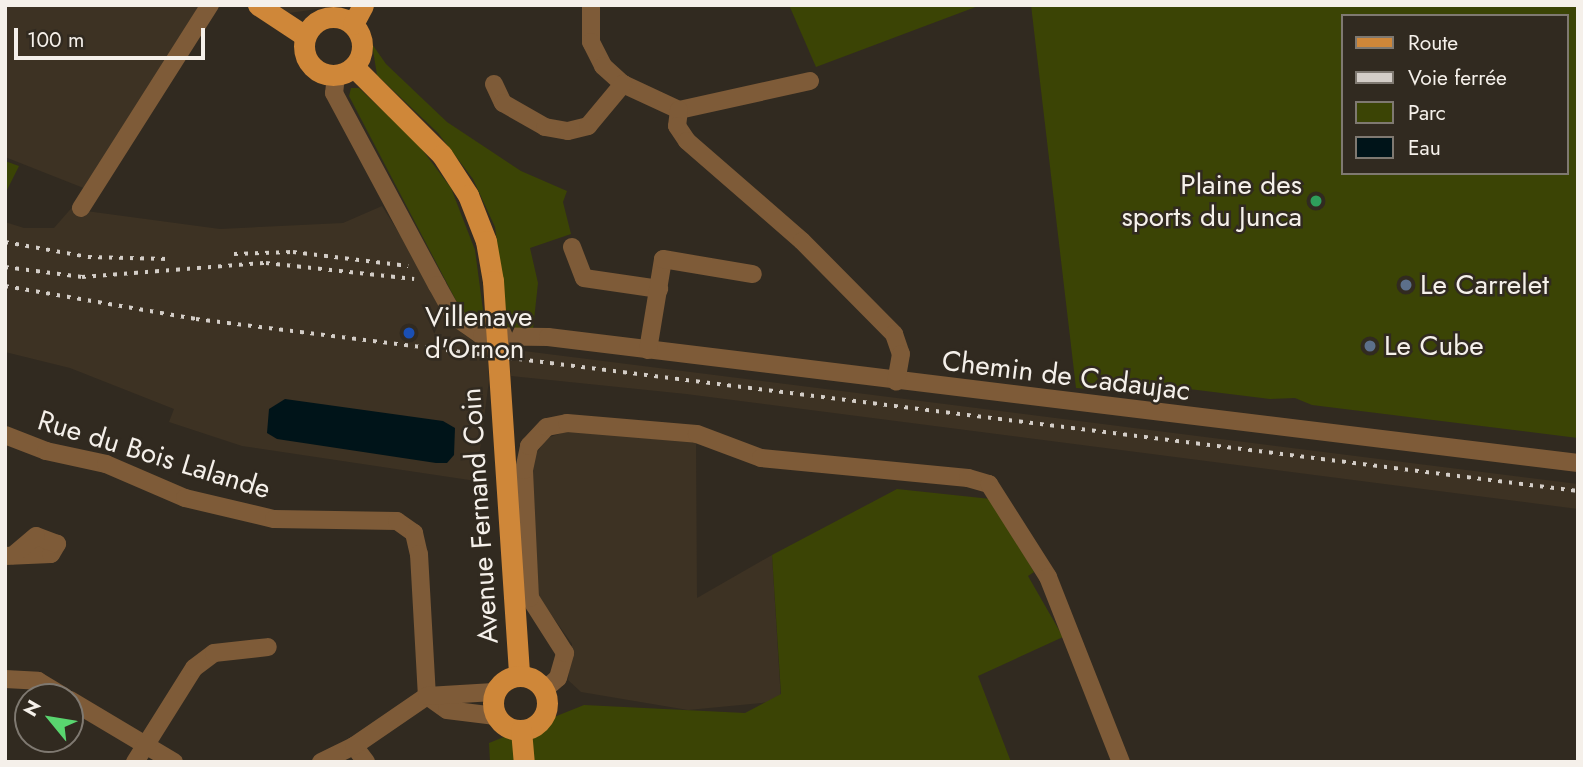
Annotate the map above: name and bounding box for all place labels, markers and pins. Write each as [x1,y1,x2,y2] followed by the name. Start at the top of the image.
[1121,168,1302,234] place label: Plaine des sports du Junca
[1308,193,1324,209] marker: Plaine des sports du Junca
[1420,268,1549,302] place label: Le Carrelet
[1398,277,1414,293] marker: Le Carrelet
[425,300,532,366] place label: Villenave d'Ornon
[399,323,419,343] marker: Villenave d'Ornon
[1384,329,1484,363] place label: Le Cube
[1362,338,1378,354] marker: Le Cube

